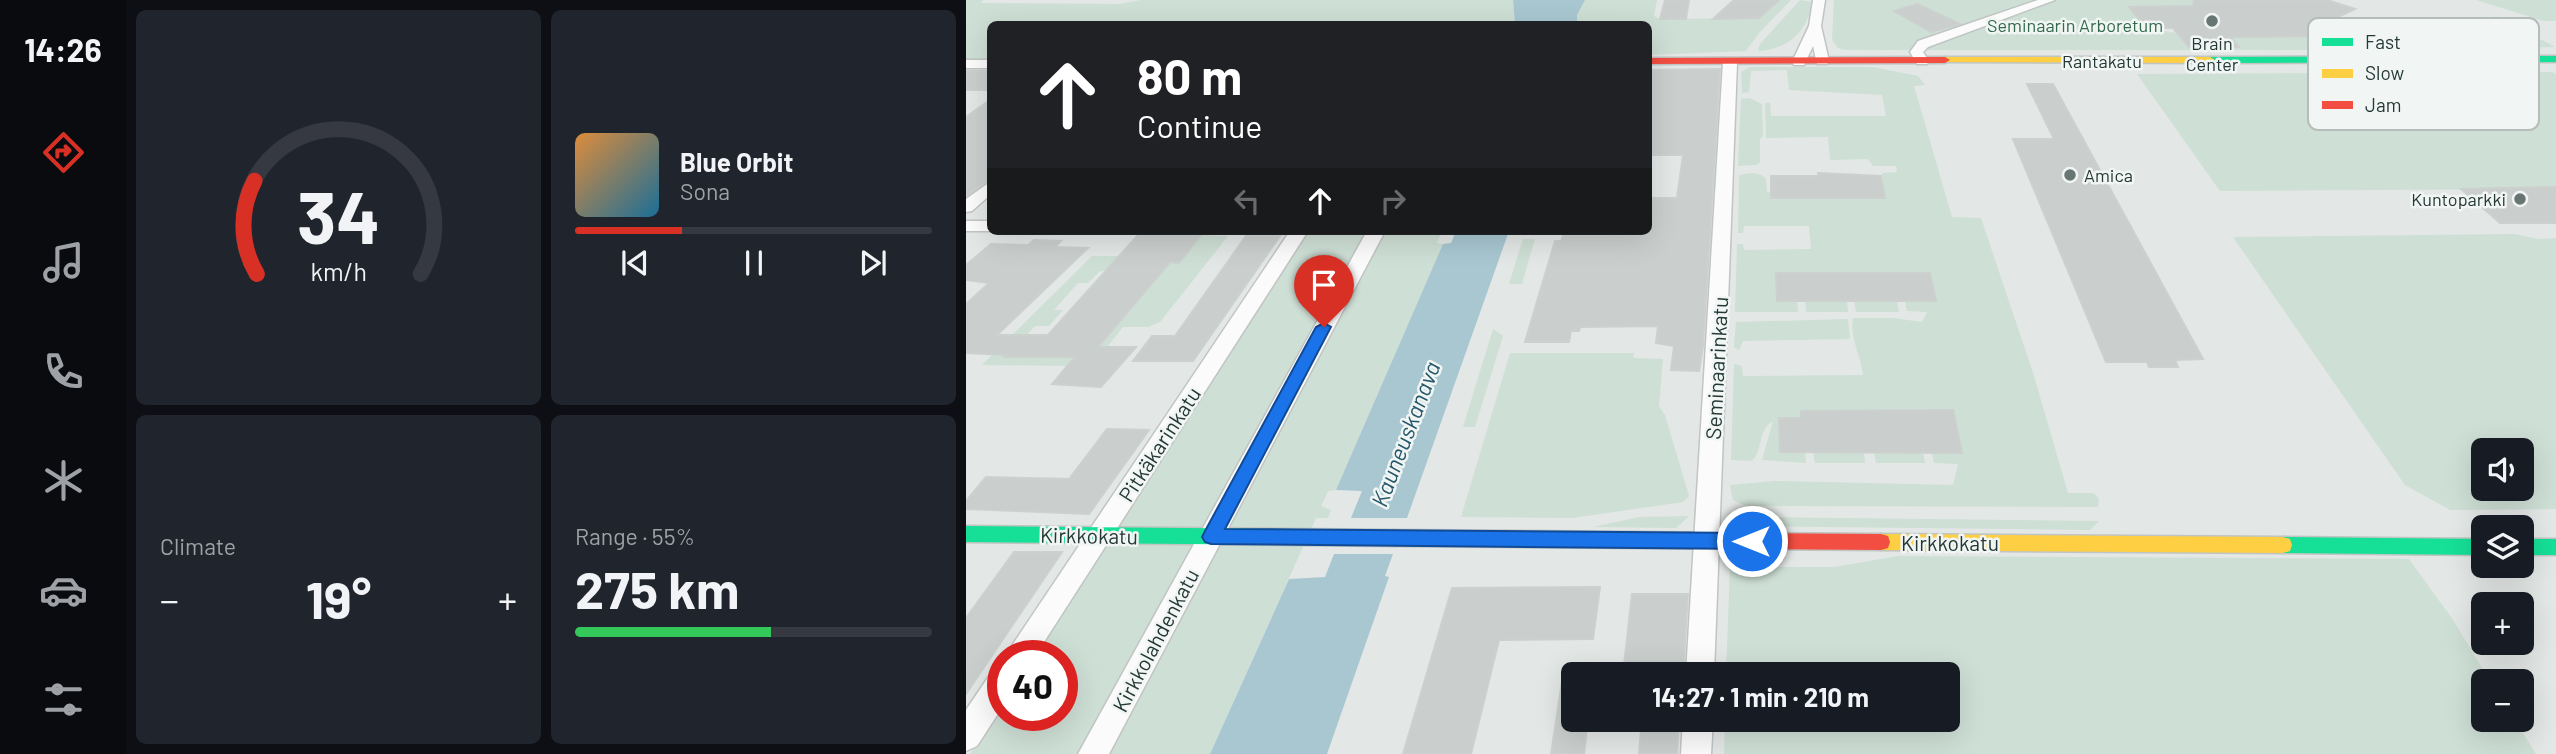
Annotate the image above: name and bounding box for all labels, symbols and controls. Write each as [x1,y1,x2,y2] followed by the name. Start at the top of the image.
[2204,13,2220,29] marker: Brain Center
[1987,14,2163,36] park label: Seminaarin Arboretum
[2308,18,2539,130] legend
[24,30,102,68] text: 14:26
[2365,30,2401,53] text: Fast
[2186,32,2239,75] place label: Brain Center
[1137,46,1242,105] text: 80 m
[1022,49,1113,140] icon: ahead
[2062,50,2142,72] street label: Rantakatu
[2365,61,2404,84] text: Slow
[2365,93,2401,116] text: Jam
[1137,106,1262,144] text: Continue
[39,128,88,177] icon: directions
[680,146,793,177] text: Blue Orbit
[2084,164,2133,186] place label: Amica
[2062,167,2078,183] marker: Amica
[297,171,380,259] text: 34
[680,177,730,205] text: Sona
[1228,182,1266,220] icon: left
[1301,182,1339,220] icon: ahead
[1374,182,1412,220] icon: right
[2411,188,2506,210] place label: Kuntoparkki
[2512,191,2528,207] marker: Kuntoparkki
[39,238,88,287] icon: music
[616,244,654,282] icon: previous
[735,244,773,282] icon: pause
[854,244,892,282] icon: next
[1294,255,1354,327] pin
[310,256,367,286] text: km/h
[1305,266,1343,304] icon: arrive
[1700,296,1732,440] street label: Seminaarinkatu
[39,347,88,396] icon: phone
[1364,357,1446,511] water label: Kauneuskanava
[1113,382,1205,506] street label: Pitkäkarinkatu
[2471,438,2534,732] map controls
[2471,438,2534,501] button: sound
[39,456,88,505] icon: climate
[1715,504,1789,578] position arrow
[2471,515,2534,578] button: layers
[575,522,695,550] text: Range · 55%
[1040,522,1138,548] street label: Kirkkokatu
[1901,530,1999,555] street label: Kirkkokatu
[160,532,236,560] text: Climate
[575,557,739,619] text: 275 km
[1107,564,1203,716] street label: Kirkkolahdenkatu
[39,566,88,615] icon: car
[306,567,371,629] text: 19°
[160,576,179,622] text: −
[498,576,517,622] text: +
[2471,592,2534,655] button: +
[987,640,1078,731] speed limit sign: 40
[2471,669,2534,732] button: −
[39,675,88,724] icon: filters
[1652,681,1869,712] text: 14:27 · 1 min · 210 m

